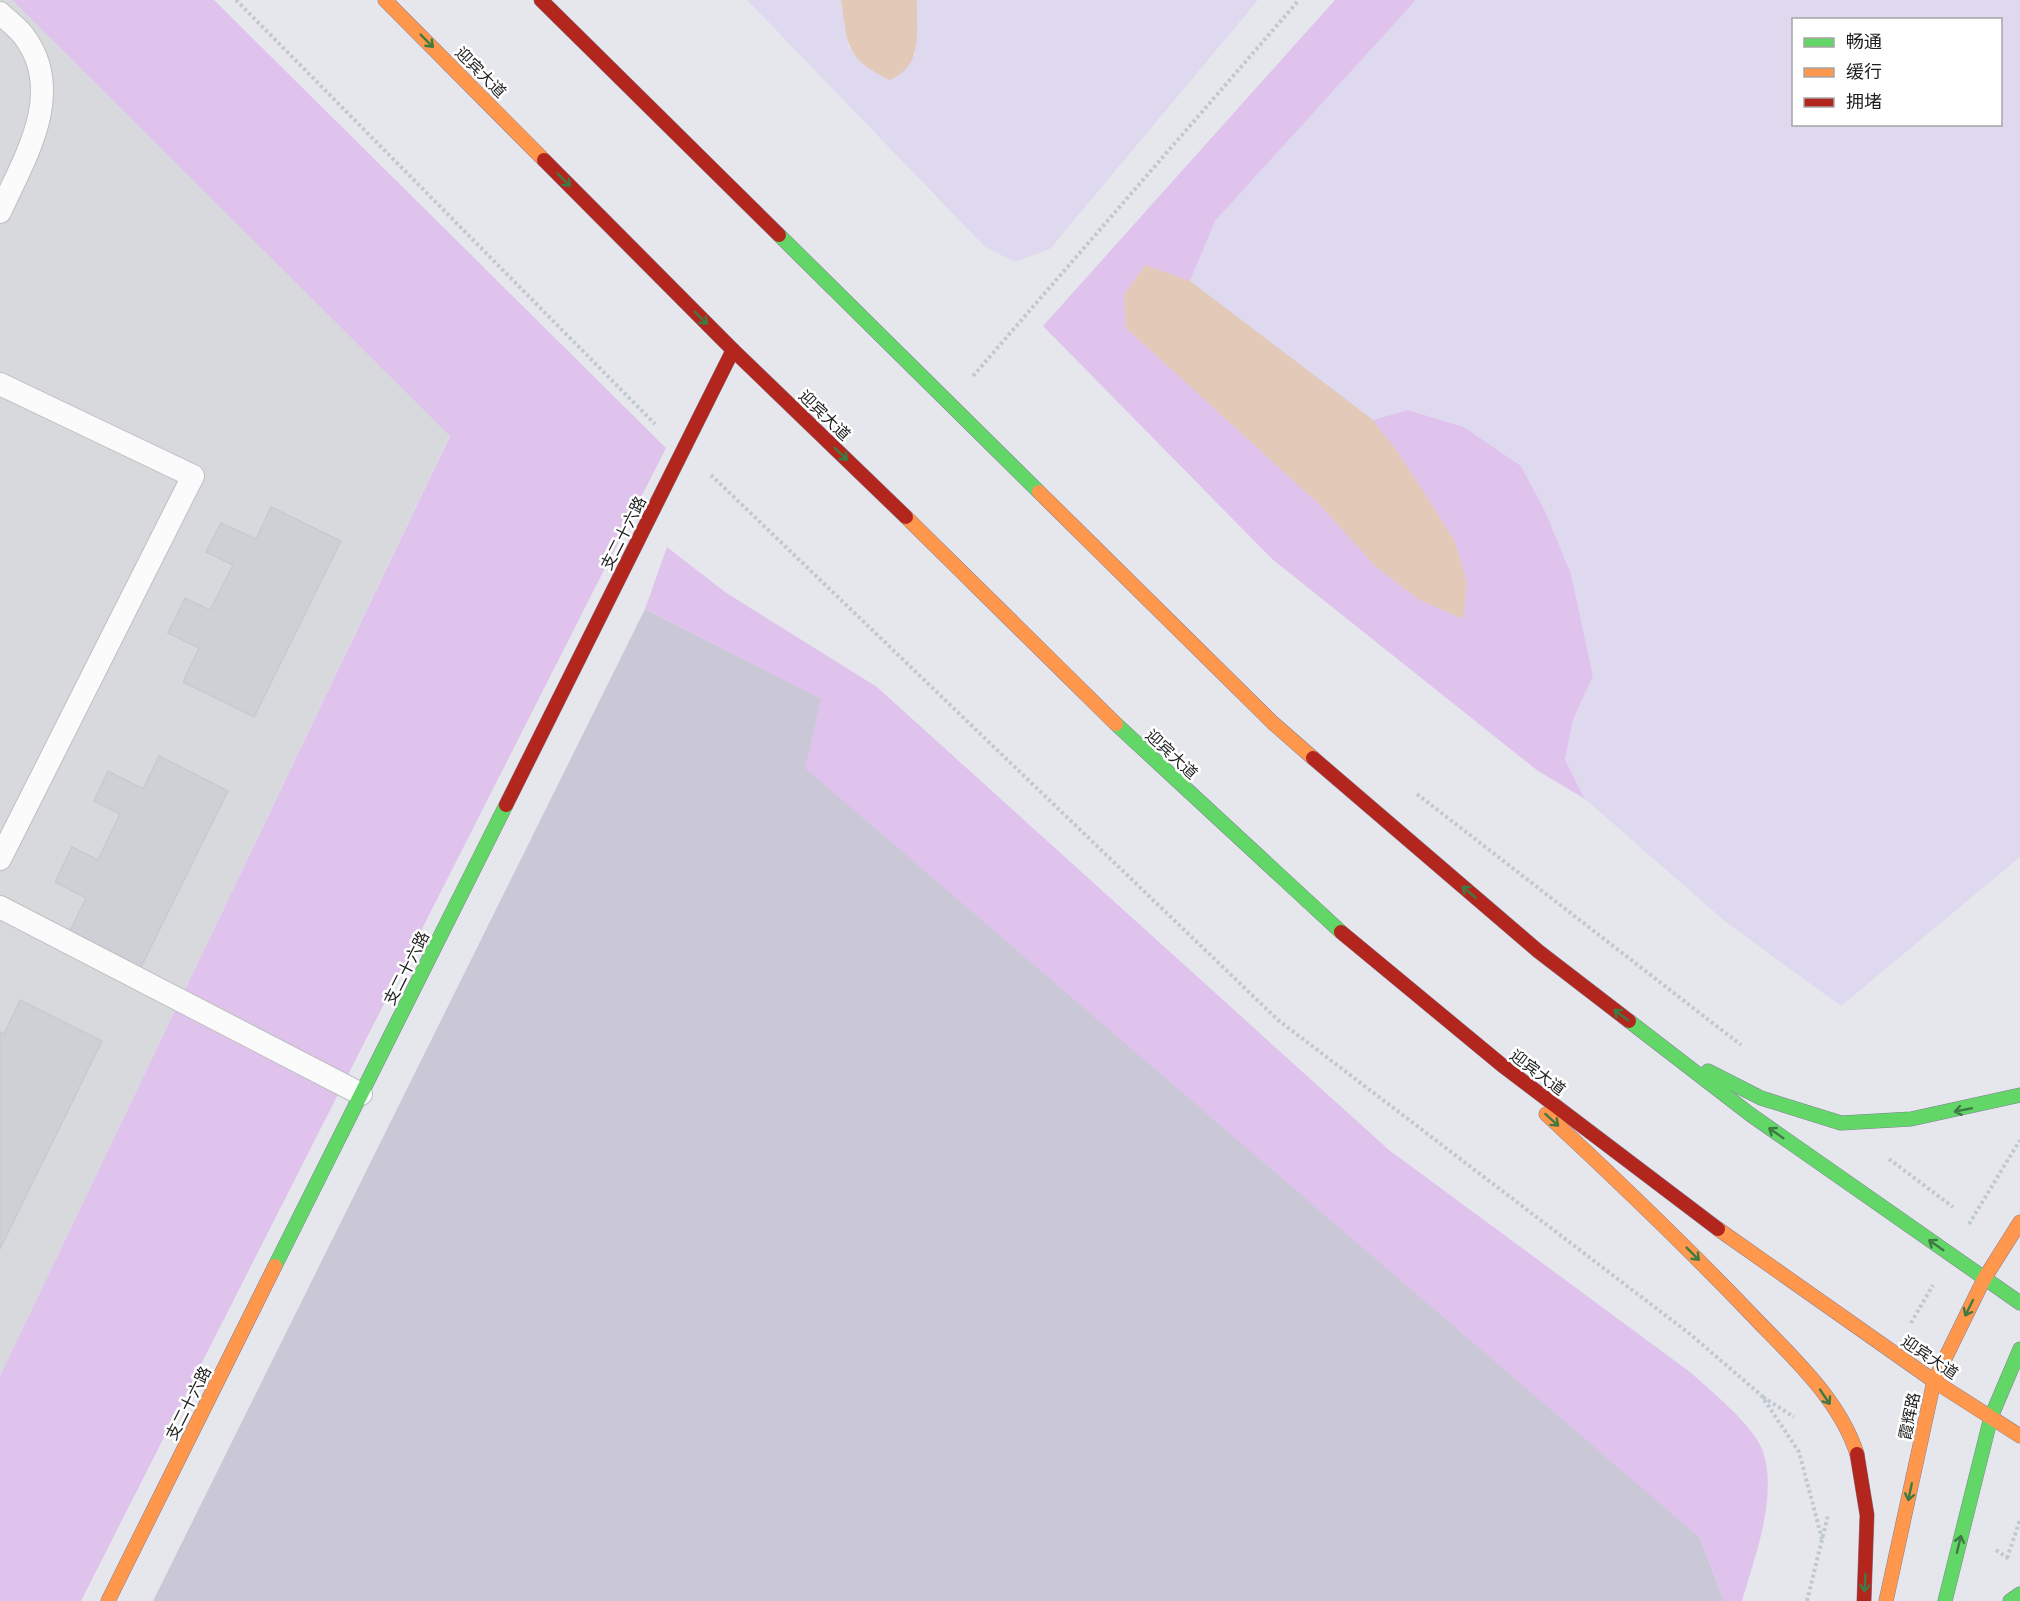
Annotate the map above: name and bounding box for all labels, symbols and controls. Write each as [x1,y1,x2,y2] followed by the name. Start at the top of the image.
[1792,18,2002,126] legend
[1846,31,1882,53] text: 畅通
[419,34,434,49] one-way arrow
[451,43,510,102] street label: 迎宾大道
[1846,61,1882,83] text: 缓行
[1846,91,1882,113] text: 拥堵
[557,172,572,187] one-way arrow
[694,311,709,326] one-way arrow
[795,386,854,444] street label: 迎宾大道
[834,447,849,461] one-way arrow
[597,493,650,573] street label: 支二十六路
[1142,726,1202,783] street label: 迎宾大道
[1462,885,1477,899] one-way arrow
[380,928,433,1008] street label: 支二十六路
[1613,1008,1629,1021] one-way arrow
[1506,1046,1569,1099] street label: 迎宾大道
[1954,1105,1974,1116] one-way arrow
[1544,1113,1559,1127] one-way arrow
[1769,1127,1785,1139] one-way arrow
[1928,1239,1944,1251] one-way arrow
[1686,1246,1701,1261] one-way arrow
[1963,1299,1975,1317] one-way arrow
[1898,1332,1962,1383] street label: 迎宾大道
[162,1363,215,1443] street label: 支二十六路
[1819,1389,1831,1405] one-way arrow
[1895,1391,1924,1442] street label: 霞辉路
[1904,1482,1915,1502] one-way arrow
[1954,1535,1966,1554] one-way arrow
[1860,1572,1871,1592] one-way arrow

